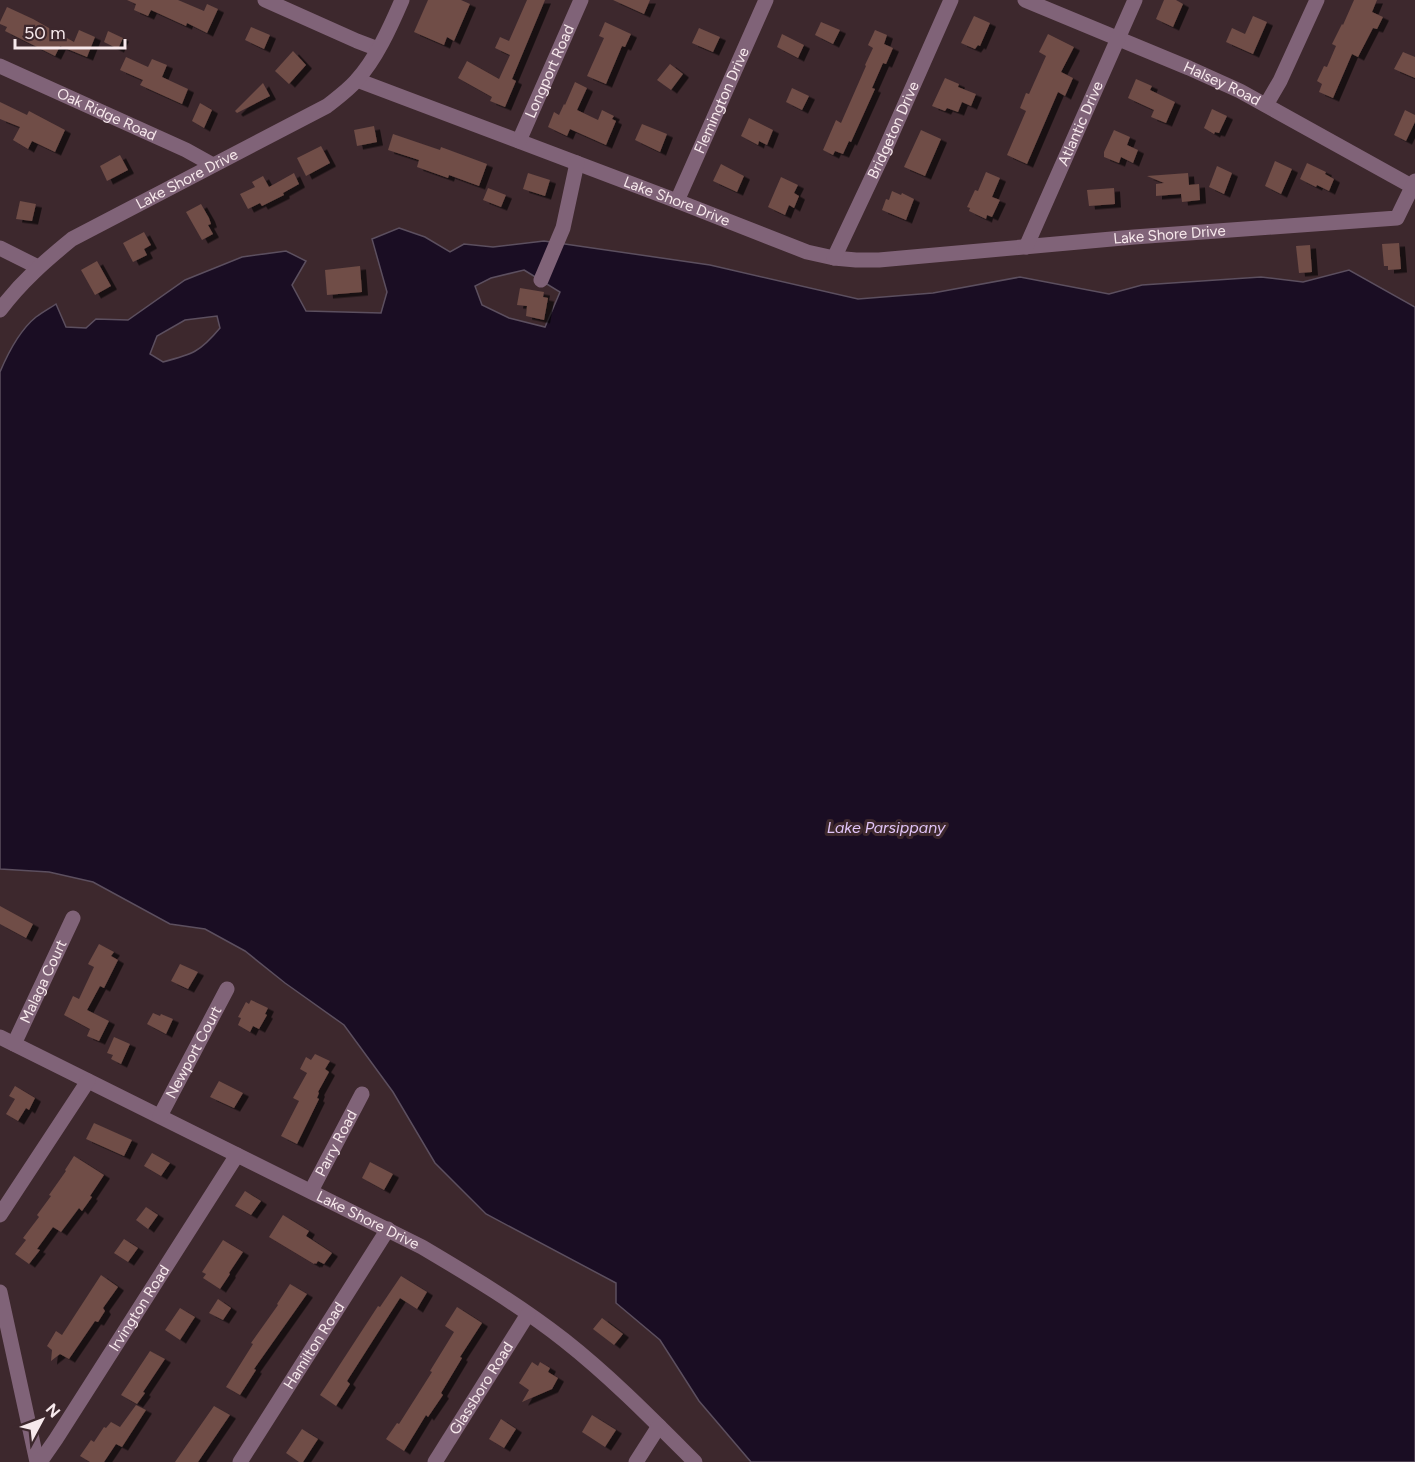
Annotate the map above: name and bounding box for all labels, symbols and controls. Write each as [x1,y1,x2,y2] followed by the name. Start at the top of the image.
[15,12,124,50] scale bar
[24,22,66,44] text: 50 m
[521,22,578,121] street label: Longport Road
[690,45,753,156] street label: Flemington Drive
[1181,58,1264,110] street label: Halsey Road
[1054,78,1107,169] street label: Atlantic Drive
[864,79,923,182] street label: Bridgeton Drive
[54,84,159,144] street label: Oak Ridge Road
[133,145,241,213] street label: Lake Shore Drive
[621,173,733,230] street label: Lake Shore Drive
[1112,221,1226,248] street label: Lake Shore Drive
[827,818,946,837] water label: Lake Parsippany
[16,937,71,1026] street label: Malaga Court
[162,1003,226,1102] street label: Newport Court
[311,1107,361,1179] street label: Parry Road
[314,1187,422,1253] street label: Lake Shore Drive
[105,1262,173,1355] street label: Irvington Road
[280,1299,348,1392] street label: Hamilton Road
[445,1339,517,1438] street label: Glassboro Road
[12,1390,72,1450] north arrow
[42,1400,64,1421] text: N

